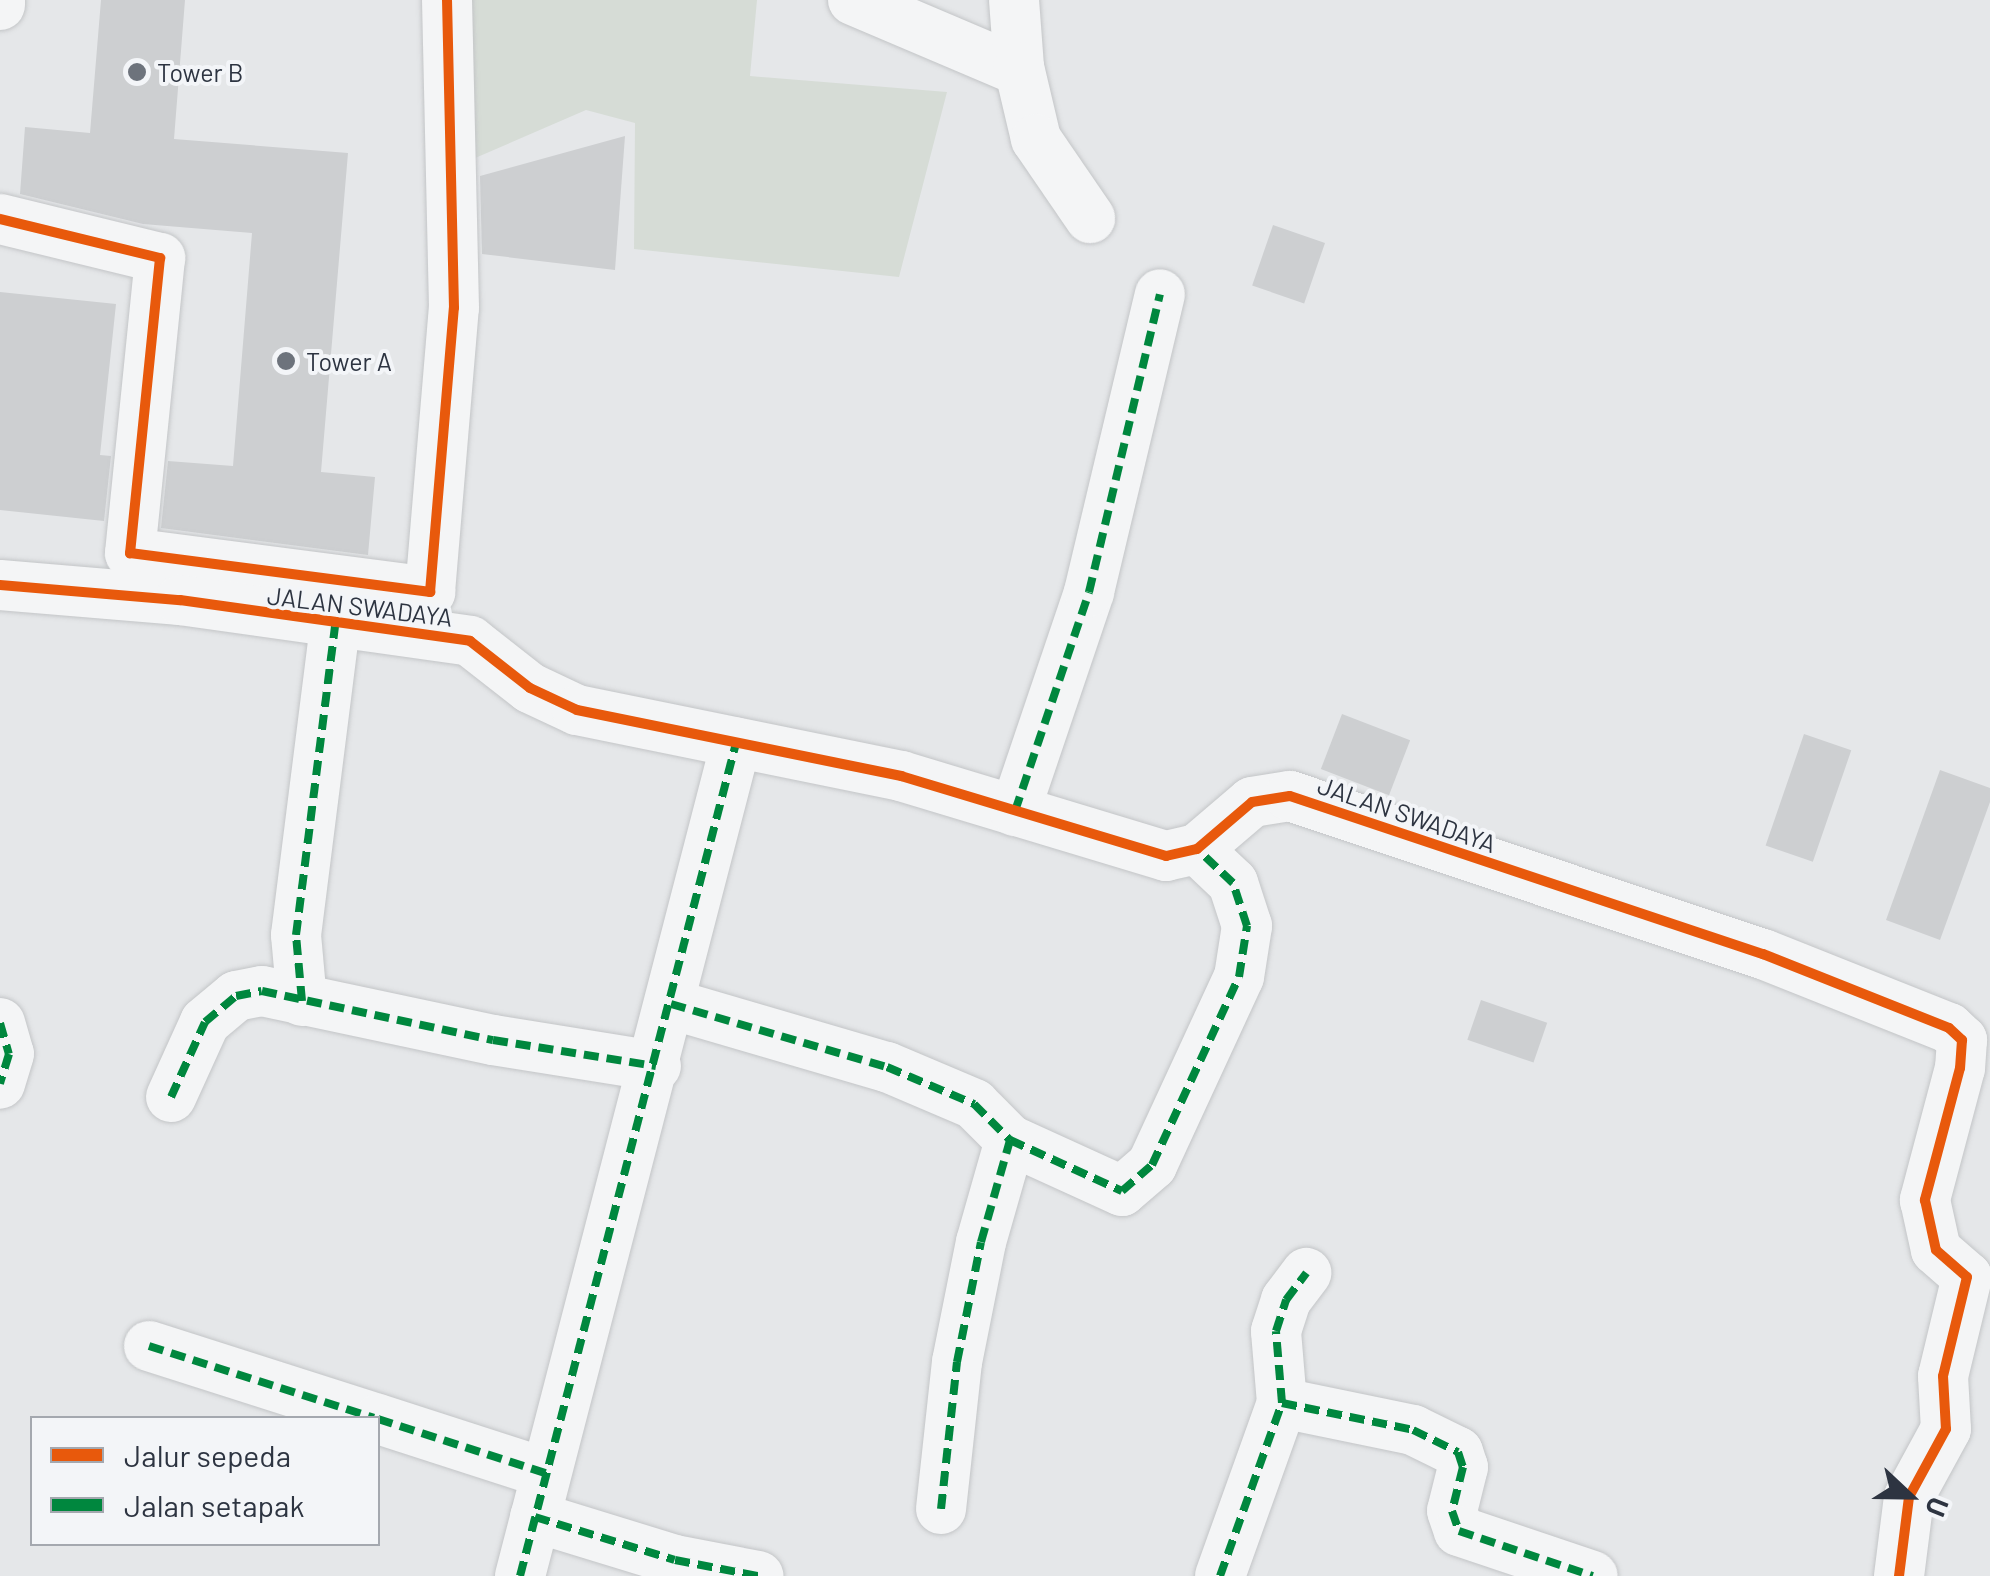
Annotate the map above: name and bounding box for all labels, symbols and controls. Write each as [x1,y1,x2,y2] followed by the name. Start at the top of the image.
[157,57,243,87] place label: Tower B
[126,61,148,83] marker: Tower B
[306,346,392,376] place label: Tower A
[275,350,297,372] marker: Tower A
[266,580,454,632] street label: JALAN SWADAYA
[1314,769,1500,859] street label: JALAN SWADAYA
[30,1416,380,1546] legend
[124,1437,291,1473] text: Jalur sepeda
[1860,1446,1960,1546] north arrow
[124,1487,304,1523] text: Jalan setapak
[1919,1493,1957,1522] text: U

